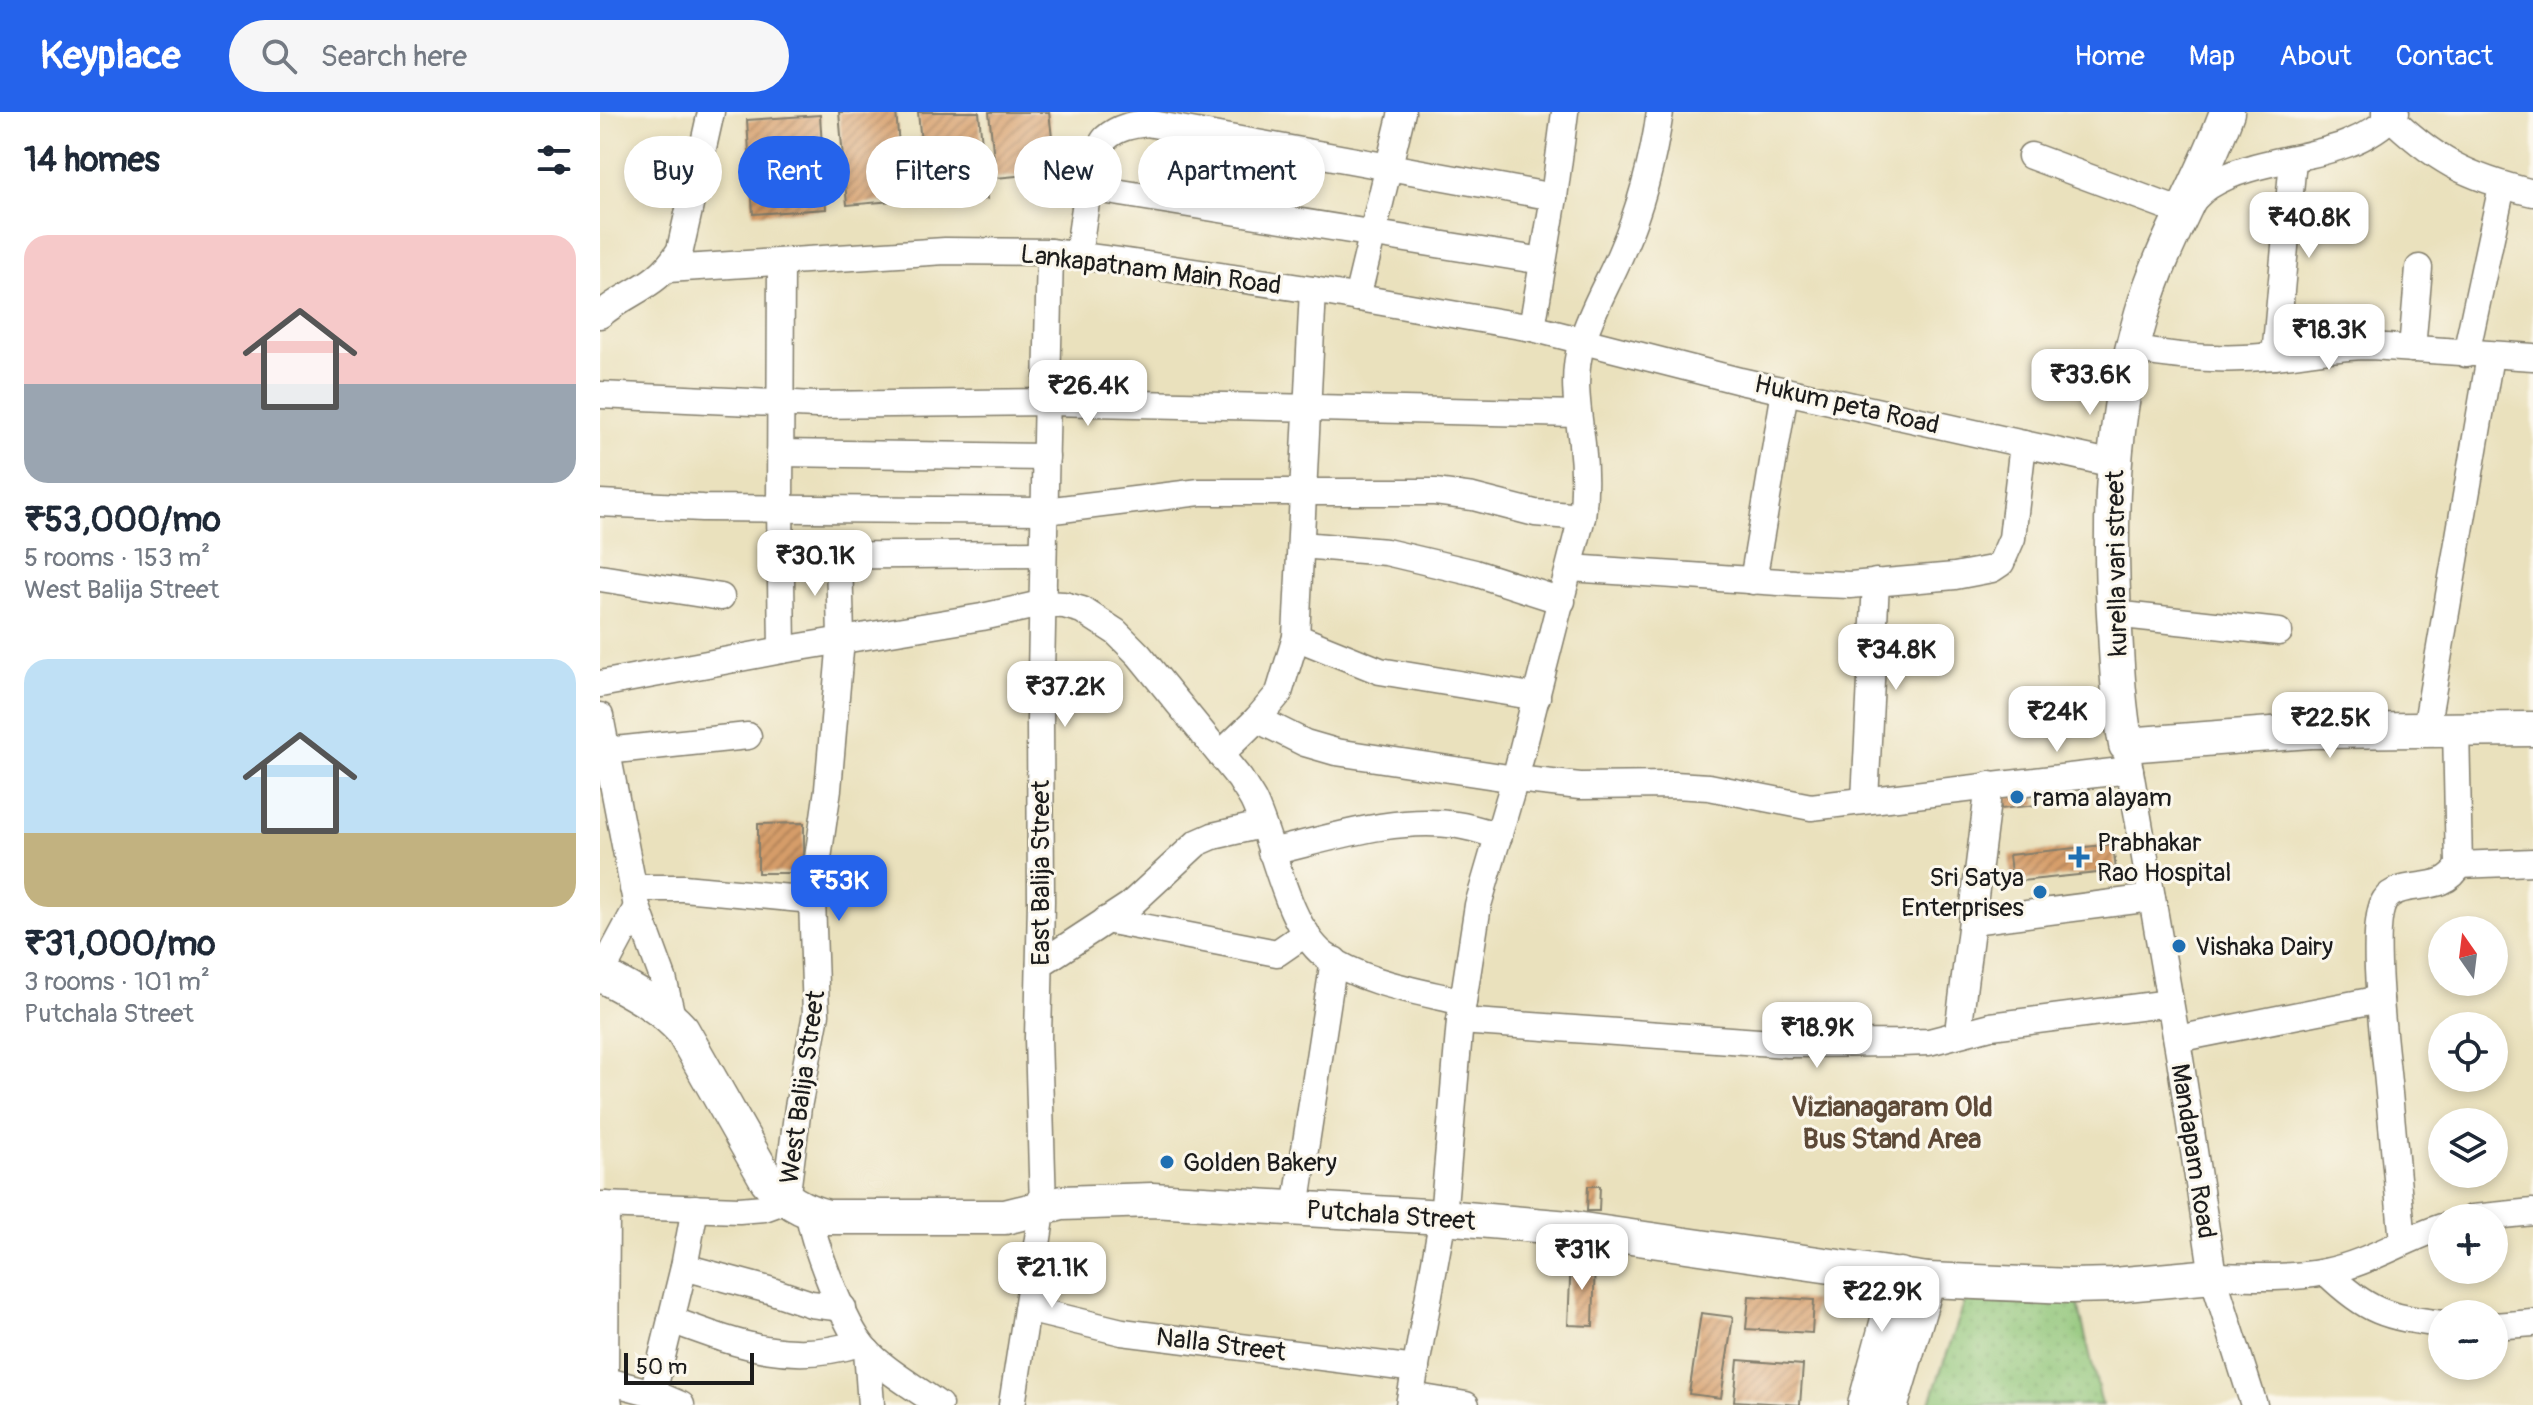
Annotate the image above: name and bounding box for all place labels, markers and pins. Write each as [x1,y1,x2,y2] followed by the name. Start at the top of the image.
[2244,192,2374,260] pin: ₹40.8K
[2264,304,2394,372] pin: ₹18.3K
[2025,349,2155,417] pin: ₹33.6K
[1023,360,1153,428] pin: ₹26.4K
[750,530,880,598] pin: ₹30.1K
[1831,624,1961,692] pin: ₹34.8K
[1000,661,1130,729] pin: ₹37.2K
[2010,686,2104,754] pin: ₹24K
[2265,692,2395,760] pin: ₹22.5K
[2033,782,2172,814] place label: rama alayam
[2008,788,2026,806] marker: rama alayam
[2097,827,2231,889] place label: Prabhakar Rao Hospital
[2068,846,2090,868] marker: Prabhakar Rao Hospital
[792,855,886,923] pin: ₹53K
[1901,862,2024,924] place label: Sri Satya Enterprises
[2031,883,2049,901] marker: Sri Satya Enterprises
[2195,931,2333,963] place label: Vishaka Dairy
[2170,937,2188,955] marker: Vishaka Dairy
[1752,1002,1882,1070] pin: ₹18.9K
[1183,1147,1337,1179] place label: Golden Bakery
[1158,1153,1176,1171] marker: Golden Bakery
[1535,1224,1629,1292] pin: ₹31K
[987,1242,1117,1310] pin: ₹21.1K
[1817,1266,1947,1334] pin: ₹22.9K

